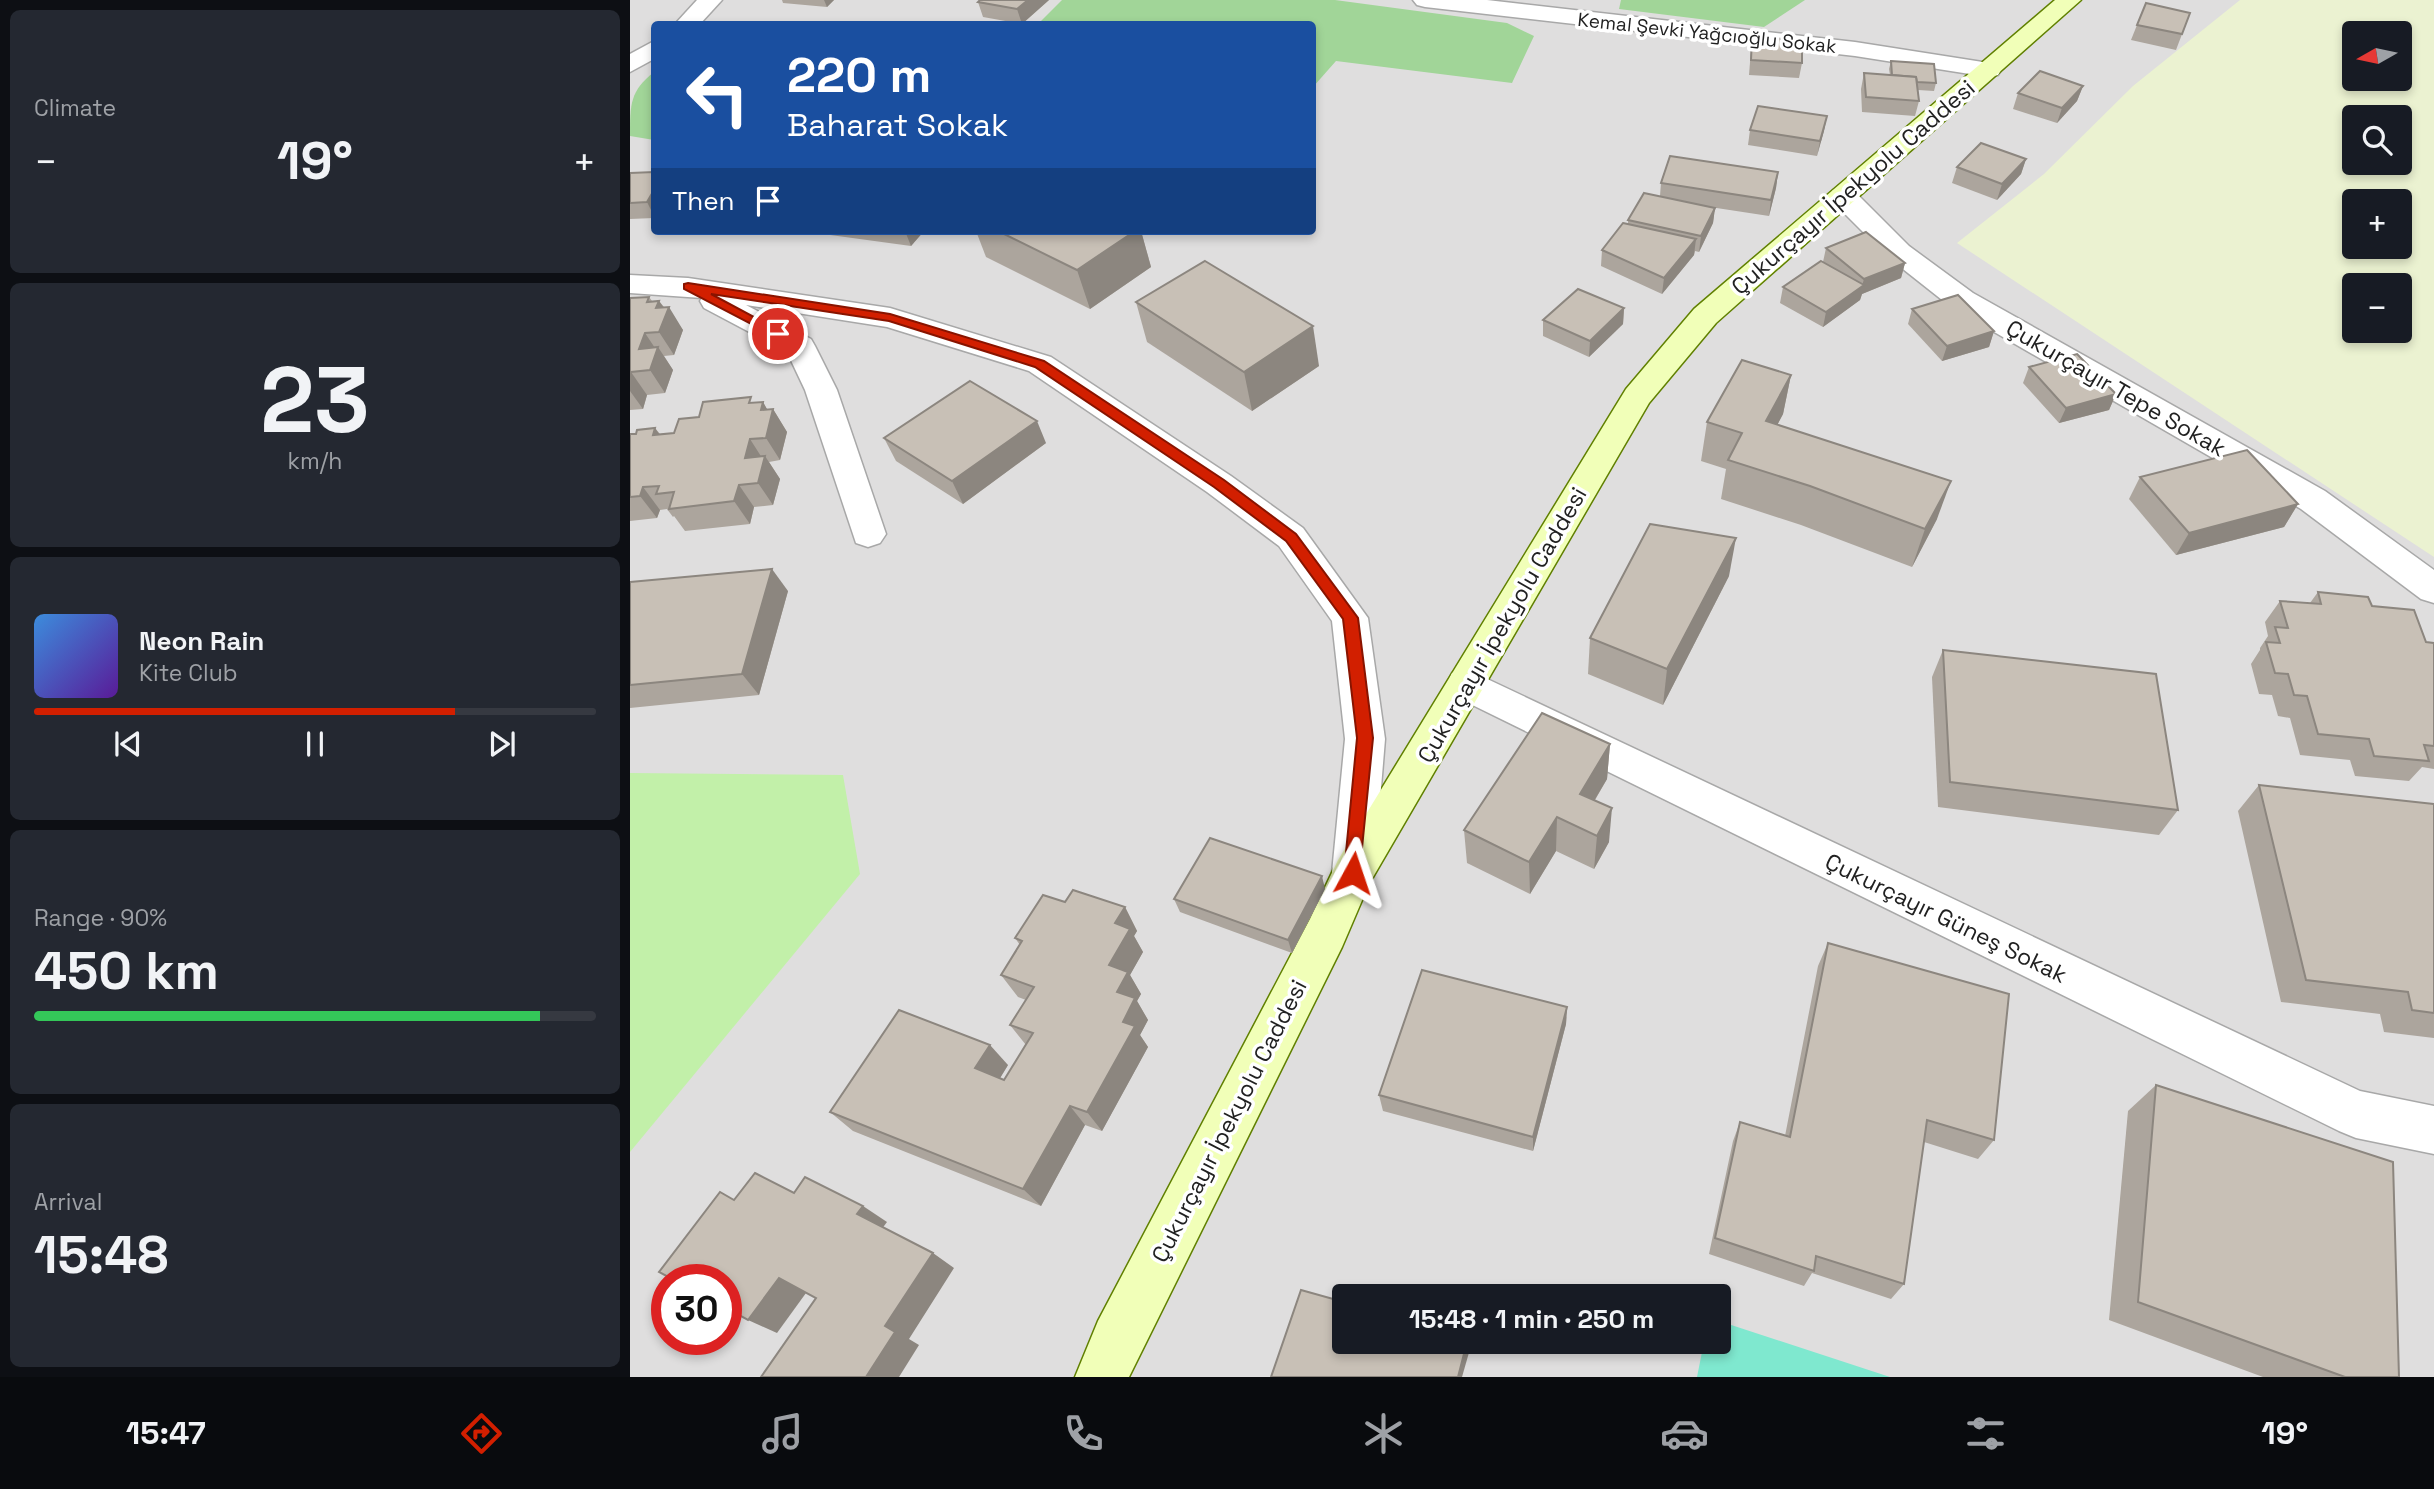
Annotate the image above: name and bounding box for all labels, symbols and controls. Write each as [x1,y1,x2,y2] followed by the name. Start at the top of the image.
[1576,7,1838,59] street label: Kemal Şevki Yağcıoğlu Sokak
[2342,21,2412,91] north arrow
[2342,21,2412,343] map controls
[787,44,931,106] text: 220 m
[672,49,763,140] icon: left
[1725,73,1981,301] street label: Çukurçayır İpekyolu Caddesi
[34,93,116,123] text: Climate
[787,105,1008,145] text: Baharat Sokak
[2342,105,2412,175] button: search
[277,128,353,194] text: 19°
[34,138,58,186] text: −
[572,138,596,186] text: +
[749,182,787,220] icon: arrive
[672,184,735,218] text: Then
[2342,189,2412,259] button: +
[2342,273,2412,343] button: −
[748,304,808,364] pin
[2001,313,2231,463] street label: Çukurçayır Tepe Sokak
[759,315,797,353] icon: arrive
[260,342,370,459] text: 23
[288,446,342,476] text: km/h
[1411,482,1593,768] street label: Çukurçayır İpekyolu Caddesi
[139,624,264,658] text: Neon Rain
[139,658,238,688] text: Kite Club
[109,725,147,763] icon: previous
[296,725,334,763] icon: pause
[483,725,521,763] icon: next
[1316,836,1390,910] position arrow
[1820,846,2072,990] street label: Çukurçayır Güneş Sokak
[34,903,167,933] text: Range · 90%
[34,938,219,1004] text: 450 km
[1144,975,1314,1267] street label: Çukurçayır İpekyolu Caddesi
[34,1187,102,1217] text: Arrival
[34,1222,168,1288] text: 15:48
[651,1264,742,1355] speed limit sign: 30
[1409,1302,1654,1336] text: 15:48 · 1 min · 250 m
[457,1409,506,1458] icon: directions
[758,1409,807,1458] icon: music
[1059,1409,1108,1458] icon: phone
[1359,1409,1408,1458] icon: climate
[1660,1409,1709,1458] icon: car
[1961,1409,2010,1458] icon: filters
[126,1413,206,1453] text: 15:47
[2261,1413,2308,1453] text: 19°

